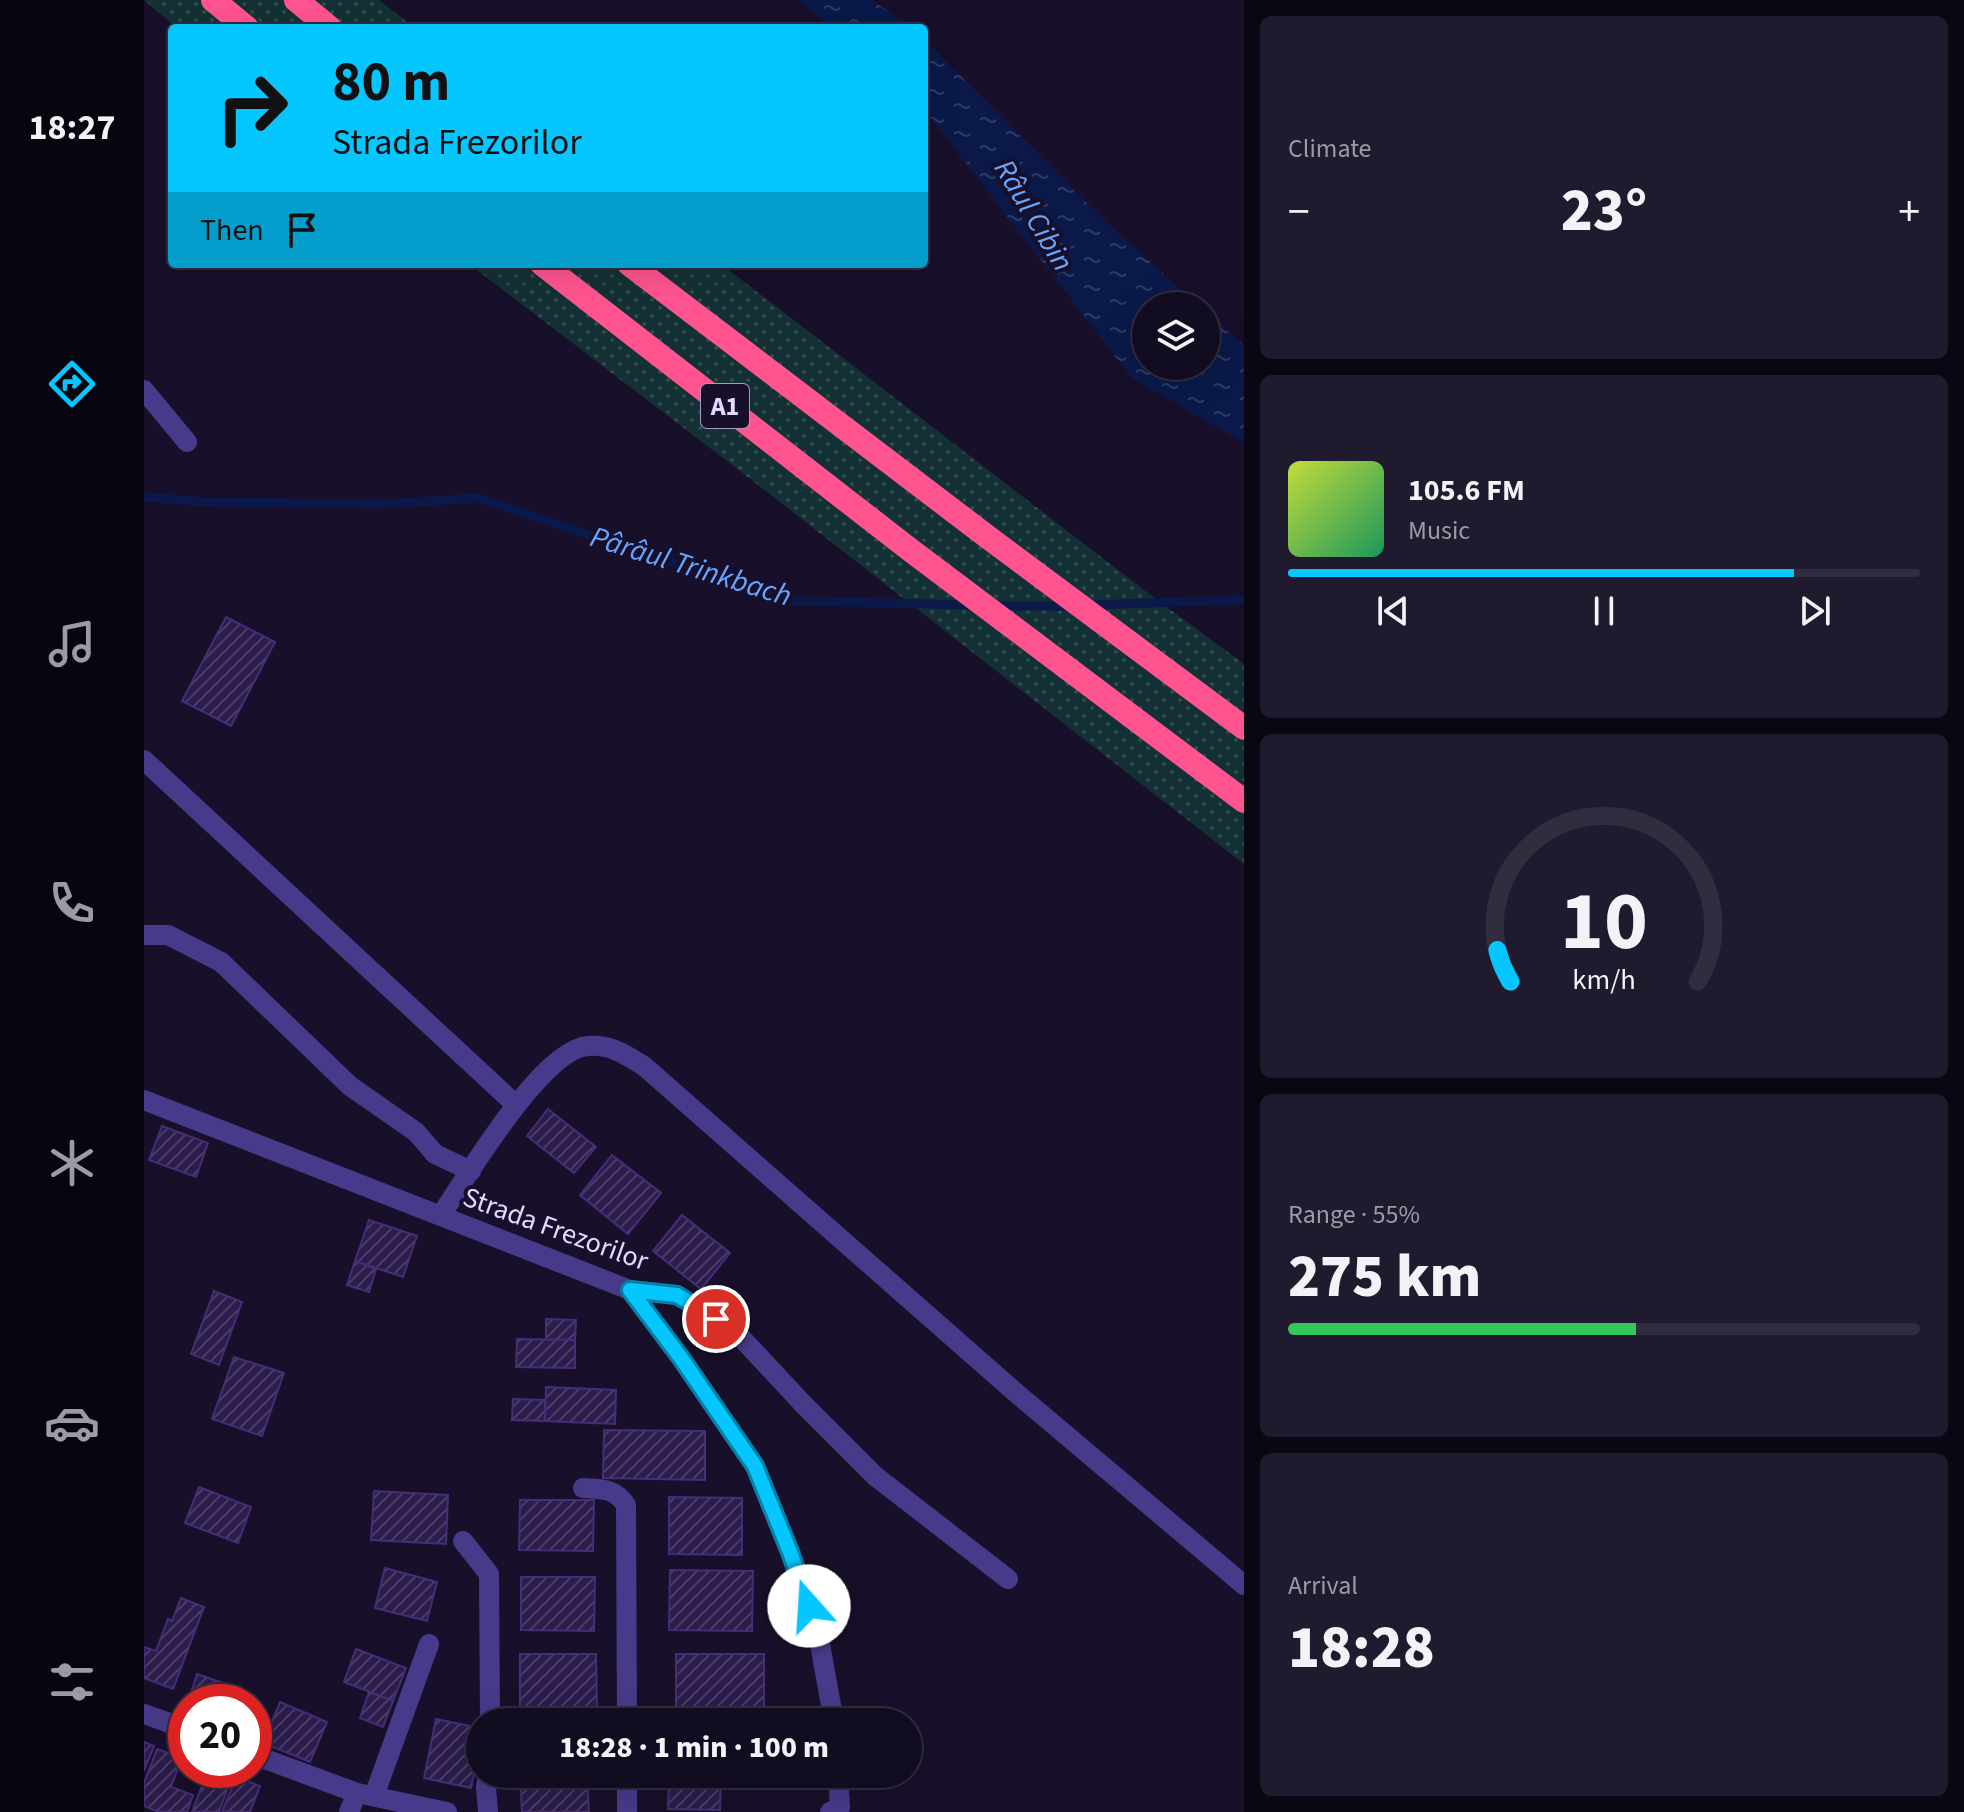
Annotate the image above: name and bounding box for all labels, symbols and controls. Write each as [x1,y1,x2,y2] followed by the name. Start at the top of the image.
[332,43,450,122] text: 80 m
[200,56,304,160] icon: right
[29,102,115,153] text: 18:27
[332,117,582,168] text: Strada Frezorilor
[1288,130,1372,167] text: Climate
[983,151,1084,280] water label: Râul Cibin
[1561,169,1647,254] text: 23°
[1288,181,1310,244] text: −
[1898,181,1920,244] text: +
[280,208,324,252] icon: arrive
[200,209,264,252] text: Then
[1132,292,1220,380] map controls
[1132,292,1220,380] button: layers
[44,356,100,412] icon: directions
[701,384,749,428] road number: A1
[1408,469,1525,512] text: 105.6 FM
[1408,512,1470,549] text: Music
[585,515,797,618] water label: Pârâul Trinkbach
[1371,589,1415,633] icon: previous
[1582,589,1626,633] icon: pause
[1793,589,1837,633] icon: next
[44,616,100,672] icon: music
[1560,863,1648,981] text: 10
[44,875,100,931] icon: phone
[1572,960,1636,1000] text: km/h
[44,1135,100,1191] icon: climate
[458,1177,654,1281] street label: Strada Frezorilor
[1288,1196,1420,1233] text: Range · 55%
[1288,1235,1481,1320] text: 275 km
[682,1285,750,1353] pin
[694,1297,738,1341] icon: arrive
[44,1395,100,1451] icon: car
[767,1564,851,1648] position arrow
[1288,1567,1358,1604] text: Arrival
[1288,1606,1435,1691] text: 18:28
[44,1654,100,1710] icon: filters
[168,1684,272,1788] speed limit sign: 20
[559,1726,829,1769] text: 18:28 · 1 min · 100 m

